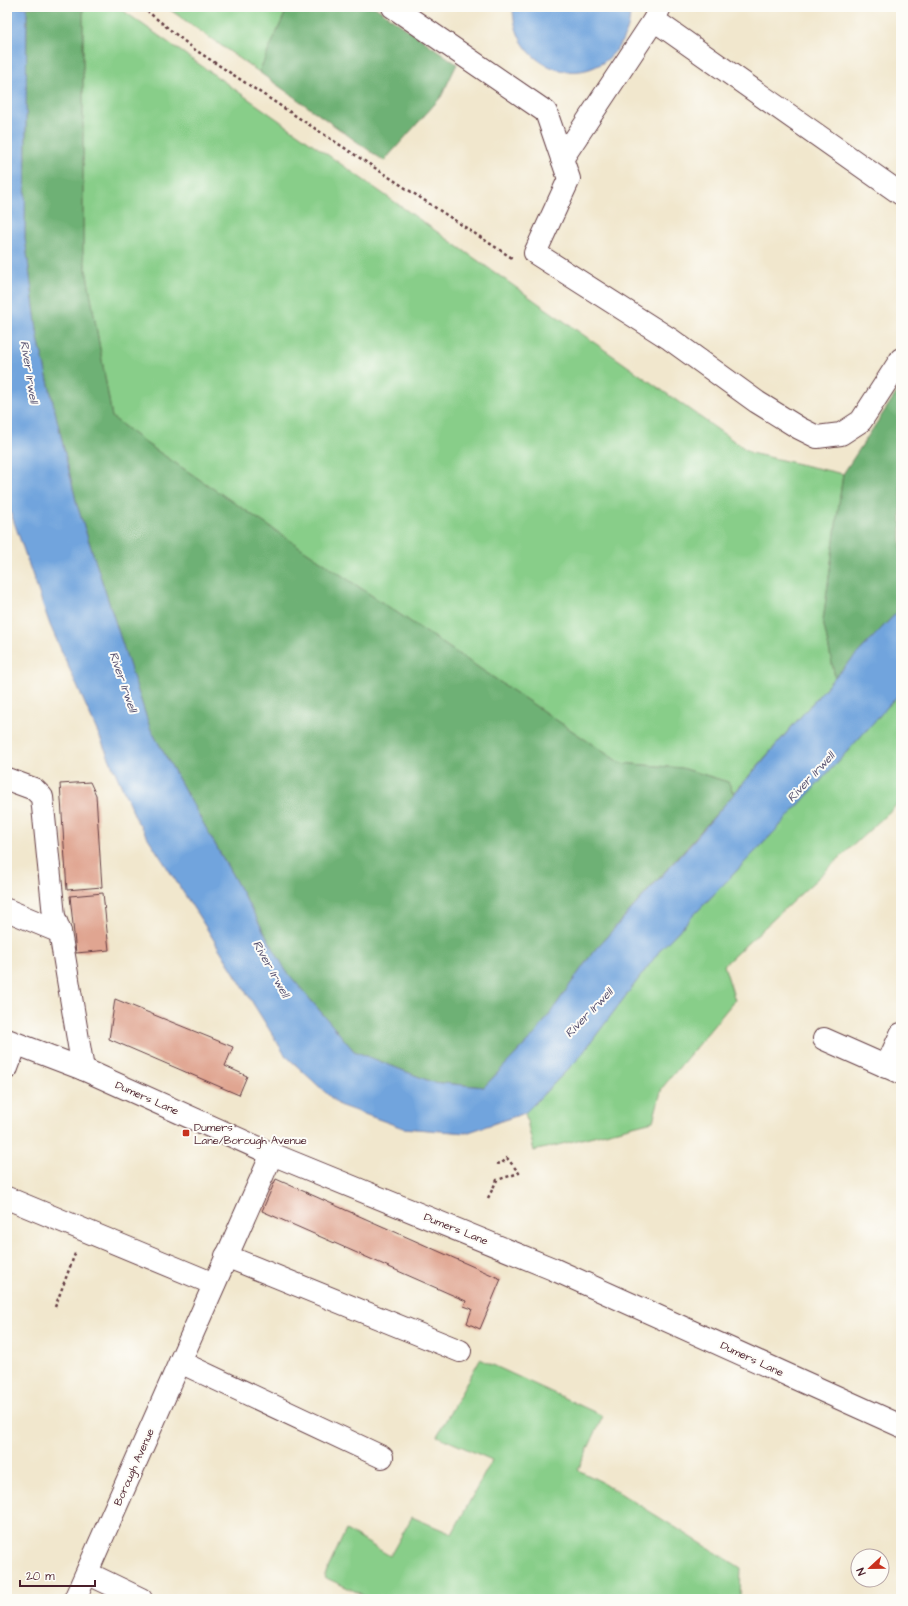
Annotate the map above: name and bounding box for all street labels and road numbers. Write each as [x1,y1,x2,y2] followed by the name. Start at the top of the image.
[113,1077,181,1119] street label: Dumers Lane
[422,1209,490,1249] street label: Dumers Lane
[718,1338,786,1380] street label: Dumers Lane
[110,1426,159,1508] street label: Borough Avenue

